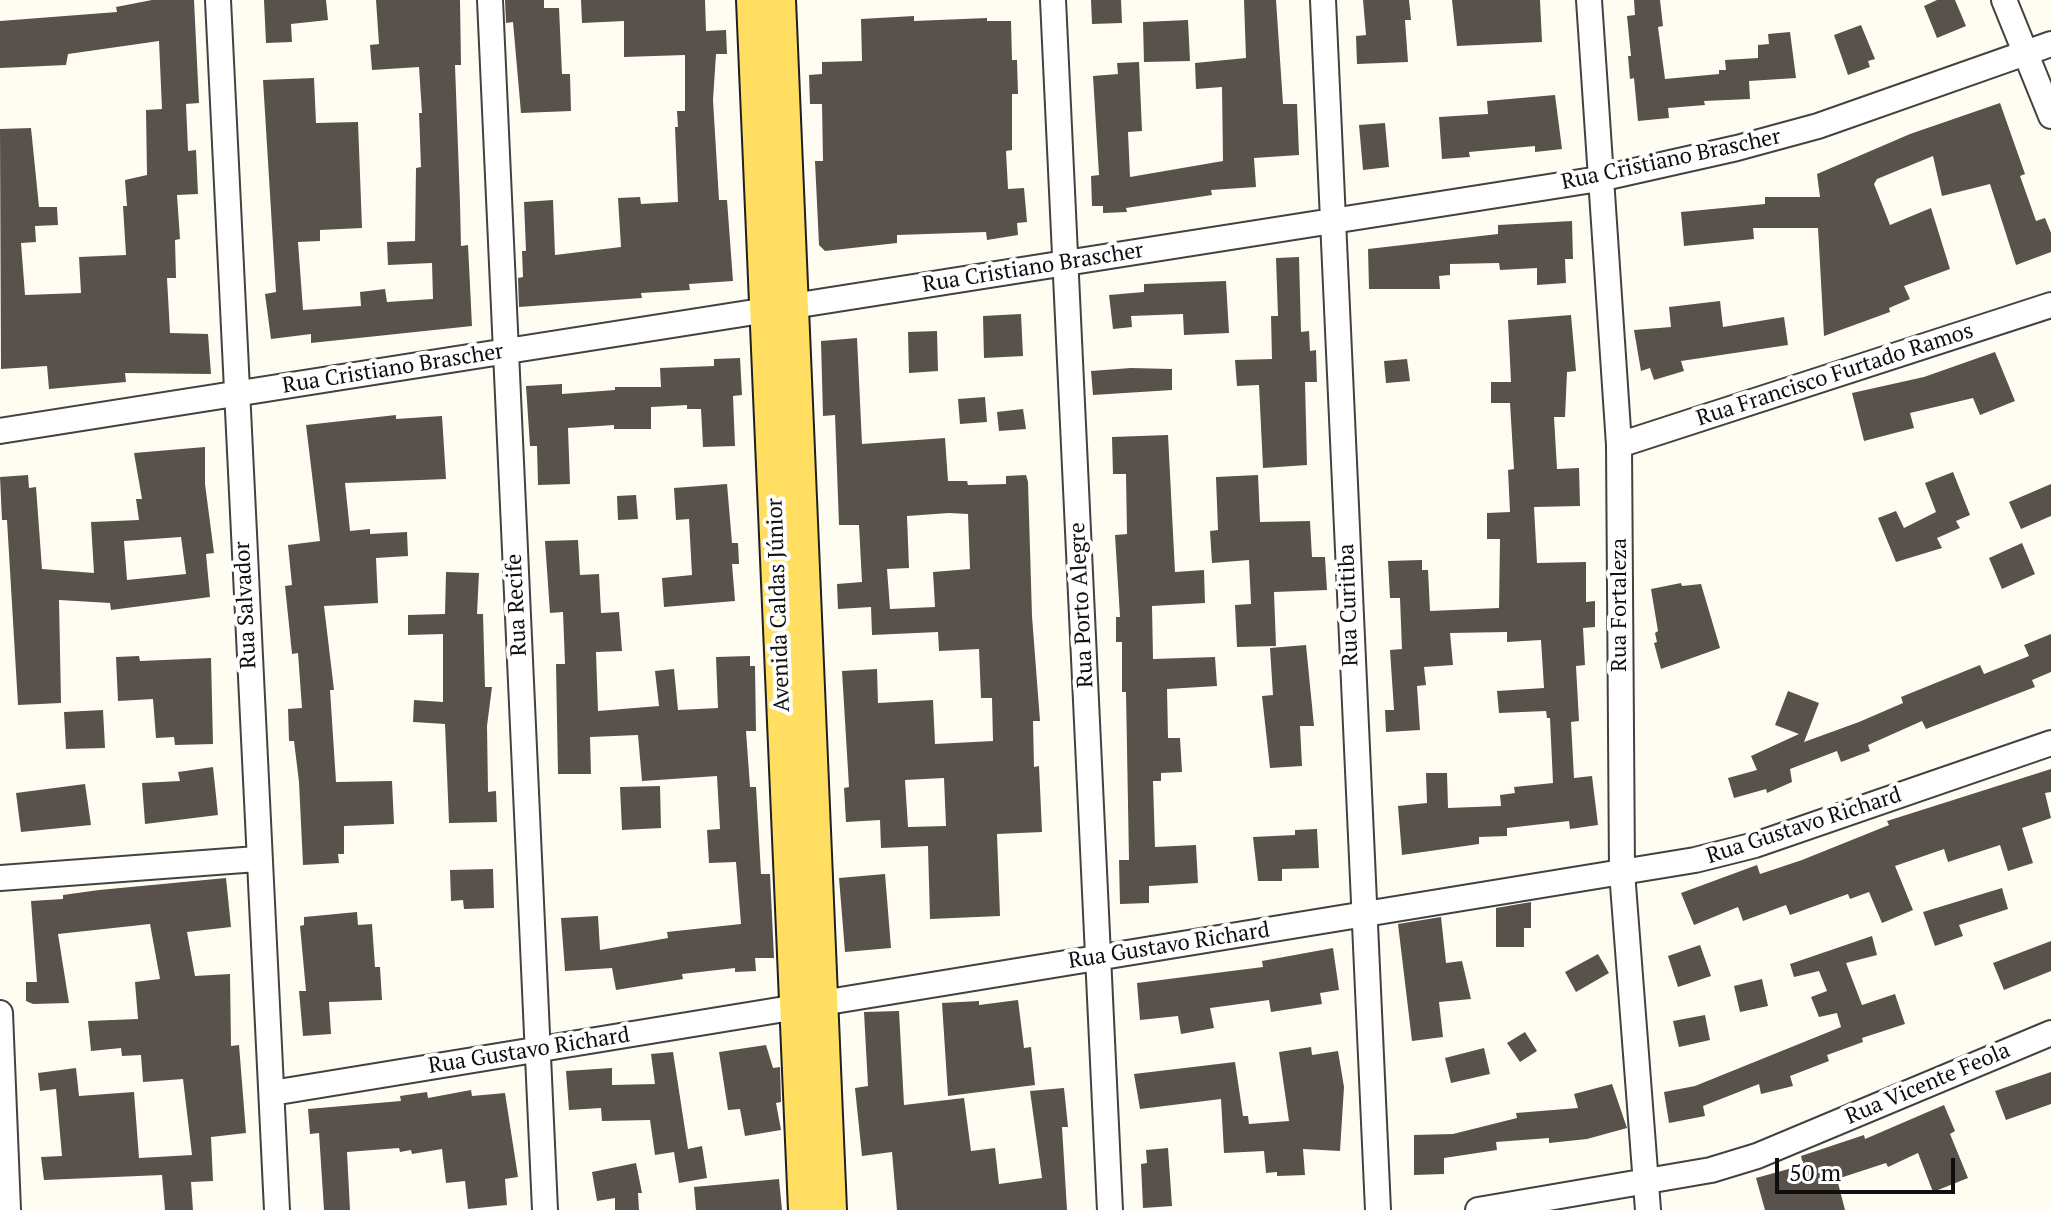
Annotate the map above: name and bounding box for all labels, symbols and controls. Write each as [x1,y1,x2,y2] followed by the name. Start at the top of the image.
[1559,124,1783,196] street label: Rua Cristiano Brascher
[920,237,1146,299] street label: Rua Cristiano Brascher
[1693,318,1977,432] street label: Rua Francisco Furtado Ramos
[280,338,506,400] street label: Rua Cristiano Brascher
[762,498,796,712] street label: Avenida Caldas Júnior
[1064,522,1100,688] street label: Rua Porto Alegre
[1607,538,1633,672] street label: Rua Fortaleza
[229,541,263,669] street label: Rua Salvador
[1334,543,1364,667] street label: Rua Curitiba
[501,553,533,657] street label: Rua Recife
[1703,782,1905,870] street label: Rua Gustavo Richard
[1066,917,1272,975] street label: Rua Gustavo Richard
[426,1022,632,1080] street label: Rua Gustavo Richard
[1842,1037,2014,1131] street label: Rua Vicente Feola
[1779,1142,1959,1192] scale bar
[1789,1156,1841,1188] text: 50 m

